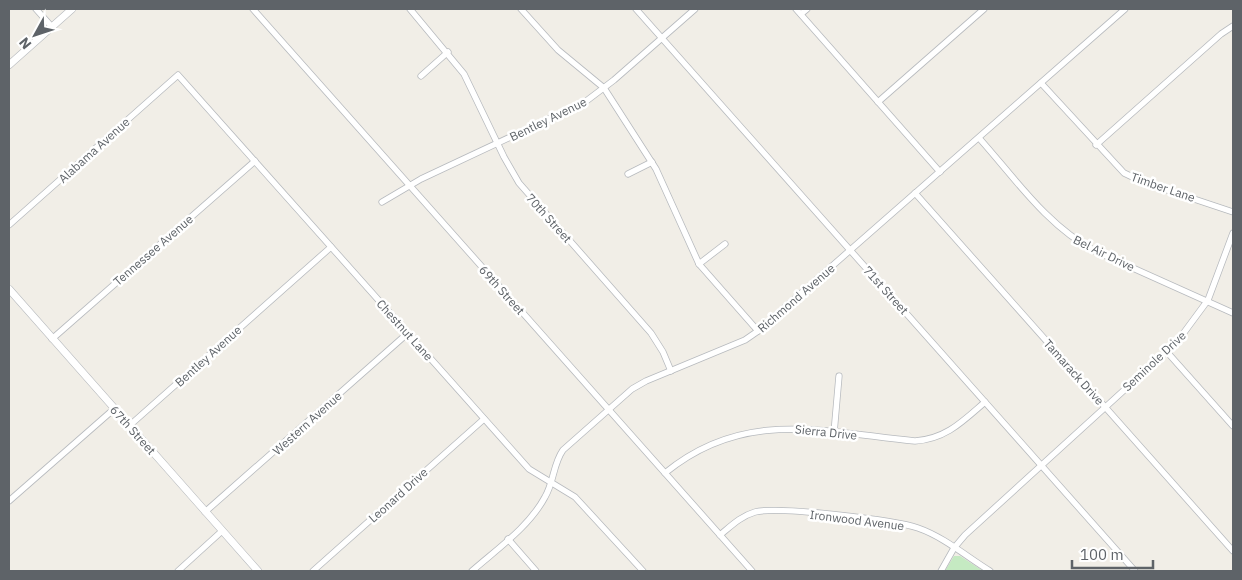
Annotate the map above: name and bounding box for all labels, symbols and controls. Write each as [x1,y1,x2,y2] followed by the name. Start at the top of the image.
[10,10,60,60] north arrow
[15,34,35,53] text: N
[507,94,589,144] street label: Bentley Avenue
[55,114,133,186] street label: Alabama Avenue
[1129,169,1197,205] street label: Timber Lane
[523,190,575,246] street label: 70th Street
[110,211,196,289] street label: Tennessee Avenue
[1071,232,1137,274] street label: Bel Air Drive
[754,260,838,336] street label: Richmond Avenue
[476,262,528,318] street label: 69th Street
[860,263,912,317] street label: 71st Street
[374,296,437,364] street label: Chestnut Lane
[172,322,245,390] street label: Bentley Avenue
[1119,328,1189,394] street label: Seminole Drive
[1041,336,1108,408] street label: Tamarack Drive
[269,388,345,458] street label: Western Avenue
[107,402,159,458] street label: 67th Street
[794,421,858,443] street label: Sierra Drive
[365,464,431,525] street label: Leonard Drive
[809,507,906,533] street label: Ironwood Avenue
[1072,538,1153,570] scale bar
[1080,545,1124,564] text: 100 m

